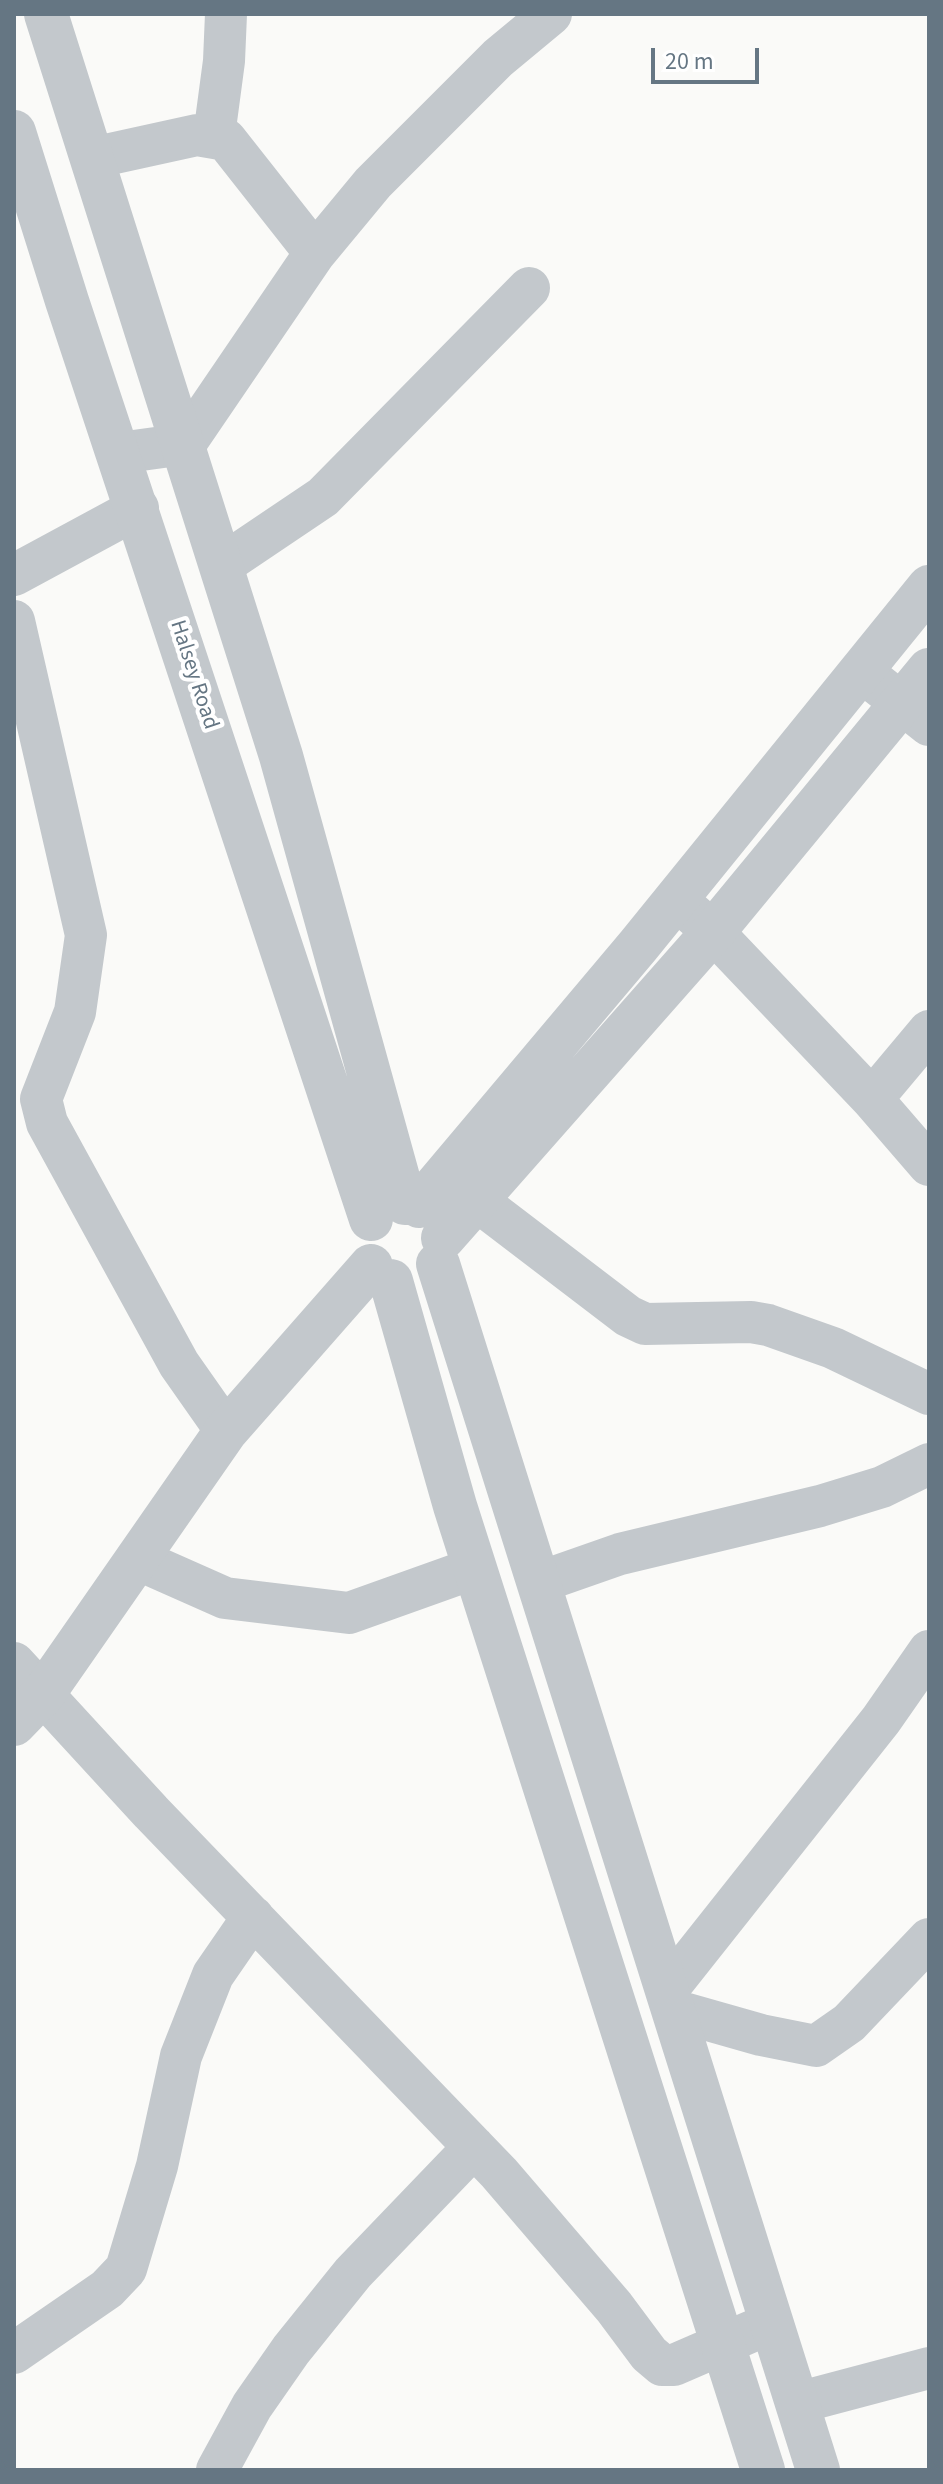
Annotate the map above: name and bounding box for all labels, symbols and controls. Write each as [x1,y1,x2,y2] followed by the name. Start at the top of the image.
[655,32,763,82] scale bar
[665,44,714,79] text: 20 m
[163,617,223,733] street label: Halsey Road

